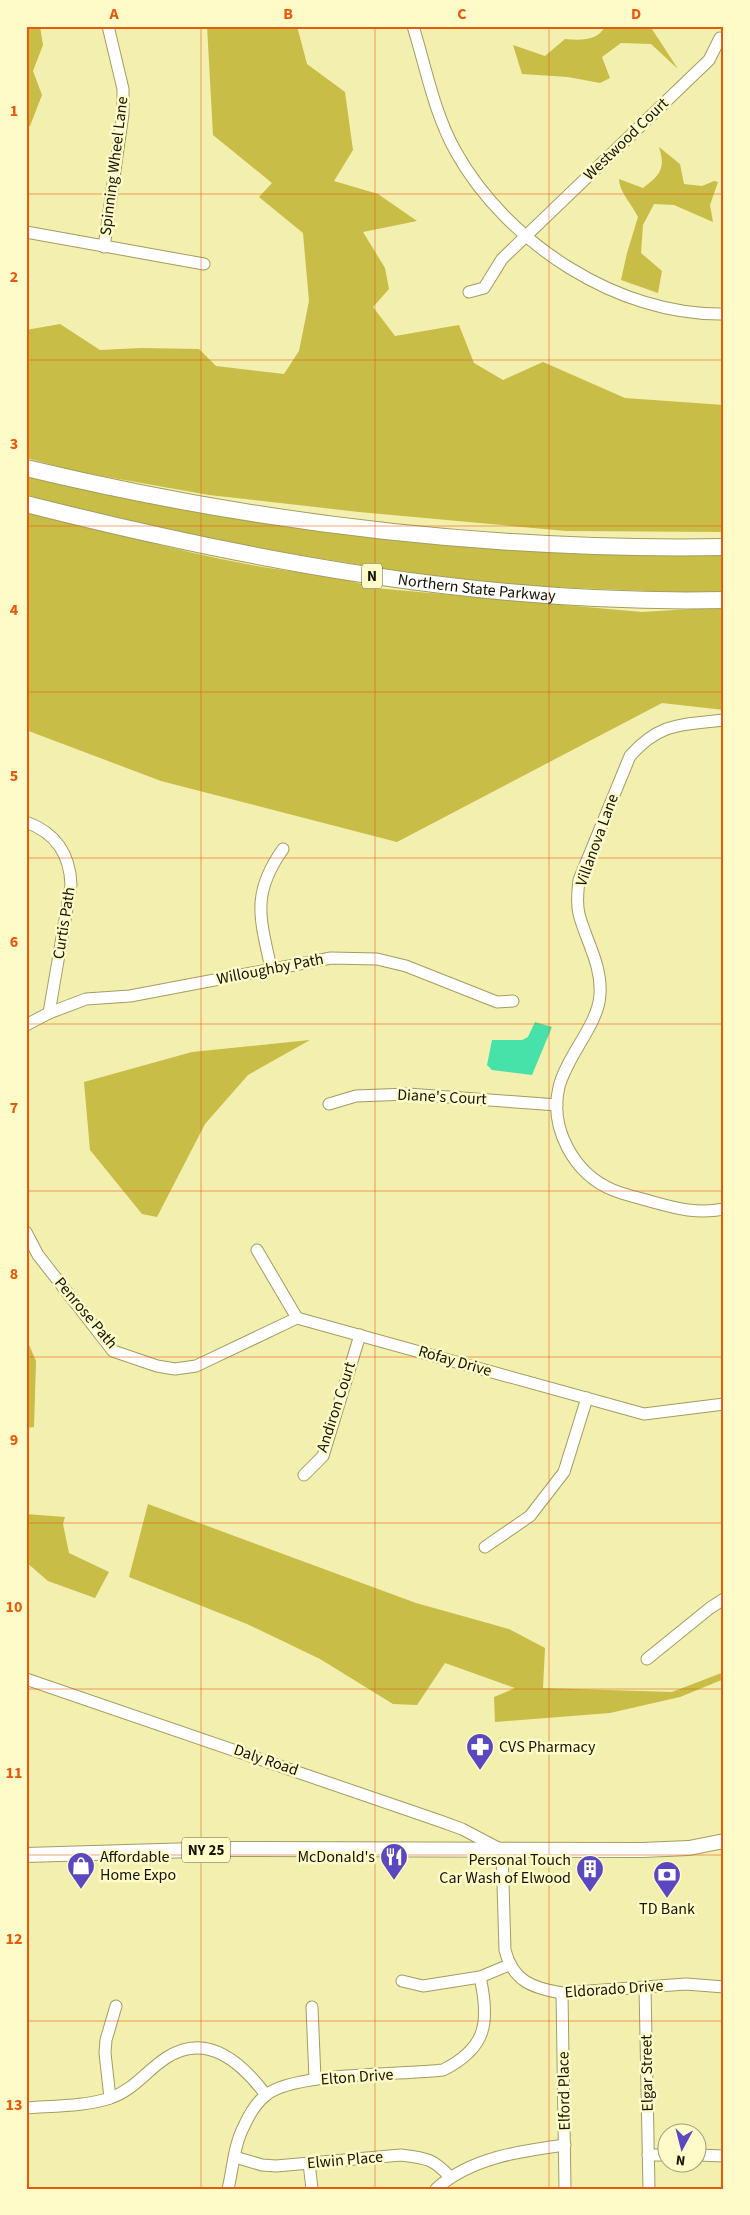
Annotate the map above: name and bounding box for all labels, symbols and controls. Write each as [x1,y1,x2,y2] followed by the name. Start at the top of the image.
[108,3,119,25] text: A
[283,3,293,25] text: B
[457,3,467,25] text: C
[631,3,641,25] text: D
[579,92,674,185] street label: Westwood Court
[95,95,133,237] street label: Spinning Wheel Lane
[10,100,18,122] text: 1
[10,266,18,288] text: 2
[10,433,18,455] text: 3
[362,564,382,588] road number: N
[397,568,557,607] street label: Northern State Parkway
[10,599,19,621] text: 4
[10,765,18,787] text: 5
[570,791,624,889] street label: Villanova Lane
[47,885,81,961] street label: Curtis Path
[10,931,18,953] text: 6
[215,948,325,990] street label: Willoughby Path
[397,1084,488,1110] street label: Diane's Court
[10,1097,18,1119] text: 7
[10,1263,18,1285] text: 8
[49,1272,123,1354] street label: Penrose Path
[416,1340,494,1382] street label: Rofay Drive
[311,1358,361,1455] street label: Andiron Court
[10,1429,18,1451] text: 9
[6,1596,22,1618] text: 10
[465,1732,495,1771] pharmacy icon: CVS Pharmacy
[499,1736,596,1758] place label: CVS Pharmacy
[231,1739,301,1781] street label: Daly Road
[6,1762,22,1784] text: 11
[182,1838,230,1862] road number: NY 25
[379,1842,409,1881] restaurant icon: McDonald's
[100,1846,176,1886] place label: Affordable Home Expo
[297,1846,375,1868] place label: McDonald's
[439,1849,571,1889] place label: Personal Touch Car Wash of Elwood
[66,1851,96,1890] shop icon: Affordable Home Expo
[575,1854,605,1893] building icon: Personal Touch Car Wash of Elwood
[652,1860,682,1899] bank icon: TD Bank
[639,1898,695,1920] place label: TD Bank
[6,1928,22,1950] text: 12
[564,1975,664,2003] street label: Eldorado Drive
[635,2034,659,2112] street label: Elgar Street
[552,2051,576,2131] street label: Elford Place
[320,2063,394,2091] street label: Elton Drive
[6,2094,22,2116] text: 13
[658,2122,708,2172] north arrow
[306,2146,384,2174] street label: Elwin Place
[675,2149,686,2170] text: N

